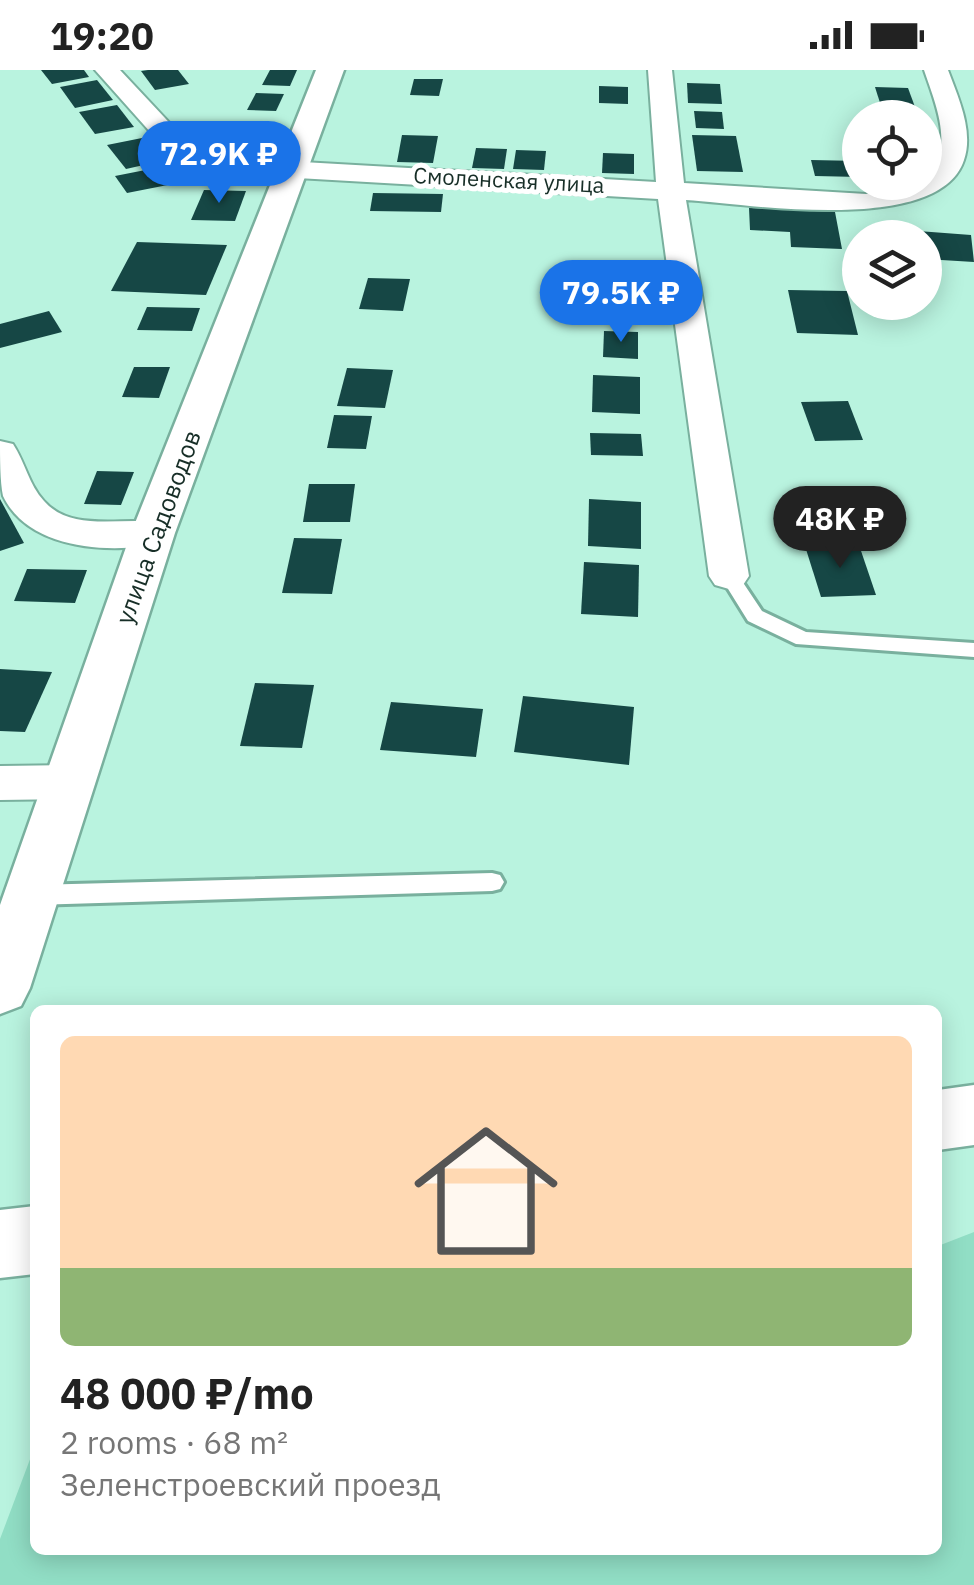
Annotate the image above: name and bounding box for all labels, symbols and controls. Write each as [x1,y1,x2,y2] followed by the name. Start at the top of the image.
[50,11,154,60] text: 19:20
[842,100,942,320] map controls
[842,100,942,200] button: locate
[127,121,311,206] pin: 72.9K ₽
[160,132,278,174] text: 72.9K ₽
[413,160,606,199] street label: Смоленская улица
[842,220,942,320] button: layers
[529,260,713,345] pin: 79.5K ₽
[562,271,680,313] text: 79.5K ₽
[107,425,208,628] street label: улица Садоводов
[770,486,910,571] pin: 48K ₽
[795,497,885,539] text: 48K ₽
[396,1101,576,1281] icon: home
[60,1366,314,1421] text: 48 000 ₽/mo
[60,1421,288,1463] text: 2 rooms · 68 m²
[60,1463,441,1505] text: Зеленстроевский проезд

